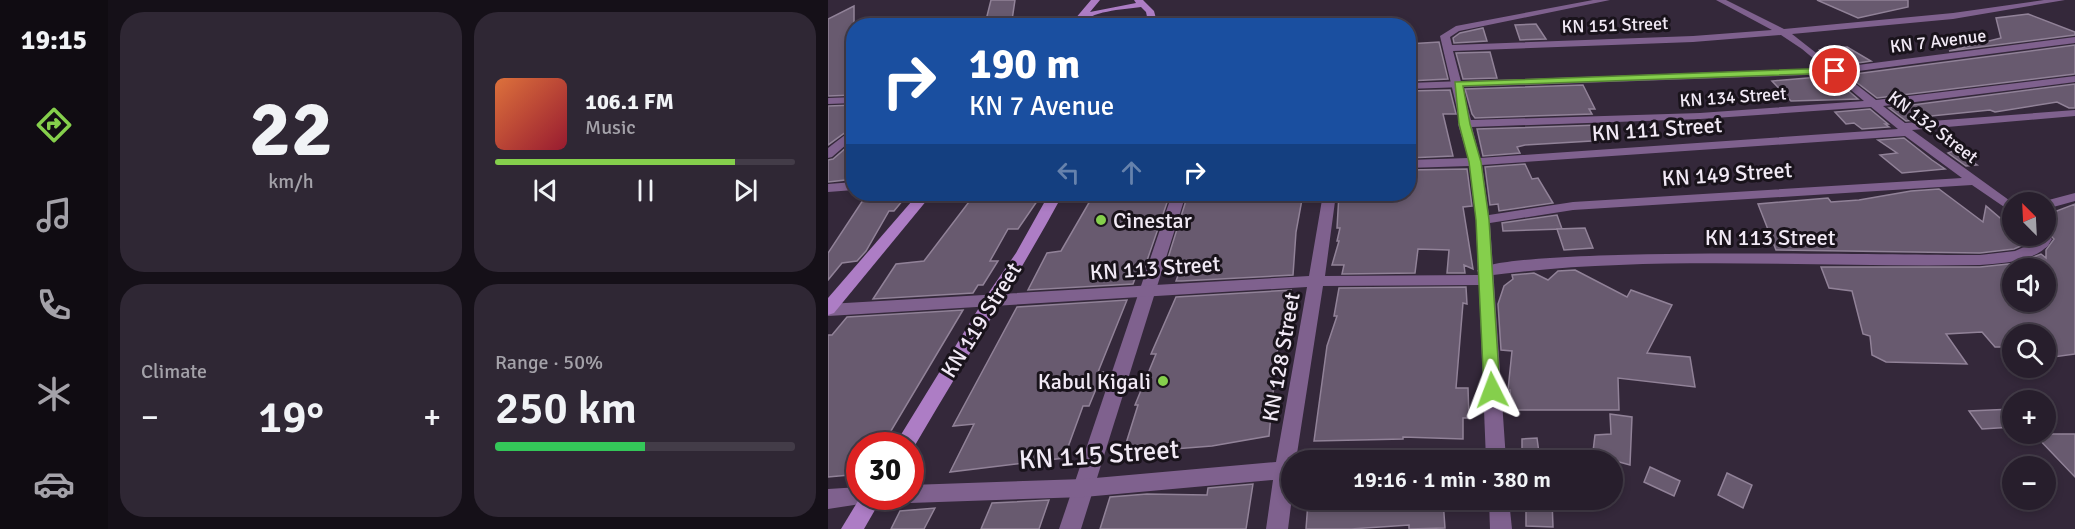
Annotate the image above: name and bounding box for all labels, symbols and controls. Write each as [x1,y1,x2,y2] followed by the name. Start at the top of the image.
[1561,12,1669,38] street label: KN 151 Street
[21,24,87,57] text: 19:15
[1889,24,1987,58] street label: KN 7 Avenue
[969,39,1080,90] text: 190 m
[870,42,948,120] icon: right
[1809,45,1860,96] pin
[1818,54,1851,87] icon: arrive
[249,82,333,178] text: 22
[1679,82,1787,112] street label: KN 134 Street
[1884,86,1982,168] street label: KN 132 Street
[585,88,674,115] text: 106.1 FM
[969,90,1114,123] text: KN 7 Avenue
[33,104,75,146] icon: directions
[1591,111,1723,147] street label: KN 111 Street
[585,115,636,140] text: Music
[1052,156,1085,189] icon: left
[1115,156,1148,189] icon: ahead
[1178,156,1211,189] icon: right
[1661,156,1793,192] street label: KN 149 Street
[268,169,314,194] text: km/h
[529,174,562,207] icon: previous
[629,174,662,207] icon: pause
[729,174,762,207] icon: next
[2002,192,2056,246] north arrow
[2002,192,2056,510] map controls
[33,194,75,236] icon: music
[1113,207,1192,234] place label: Cinestar
[1094,213,1108,227] marker: Cinestar
[1705,224,1836,251] street label: KN 113 Street
[1089,250,1221,286] street label: KN 113 Street
[935,257,1027,383] street label: KN 119 Street
[2002,258,2056,312] button: sound
[33,284,75,326] icon: phone
[1256,290,1306,424] street label: KN 128 Street
[2002,324,2056,378] button: search
[495,350,603,375] text: Range · 50%
[1460,358,1524,422] position arrow
[141,359,207,384] text: Climate
[1038,368,1151,395] place label: Kabul Kigali
[33,373,75,415] icon: climate
[1156,374,1170,388] marker: Kabul Kigali
[495,381,637,436] text: 250 km
[258,390,324,445] text: 19°
[2002,390,2056,444] button: +
[141,397,159,438] text: −
[423,397,441,438] text: +
[846,432,924,510] speed limit sign: 30
[1018,433,1180,477] street label: KN 115 Street
[2002,456,2056,510] button: −
[33,463,75,505] icon: car
[1353,466,1551,493] text: 19:16 · 1 min · 380 m

